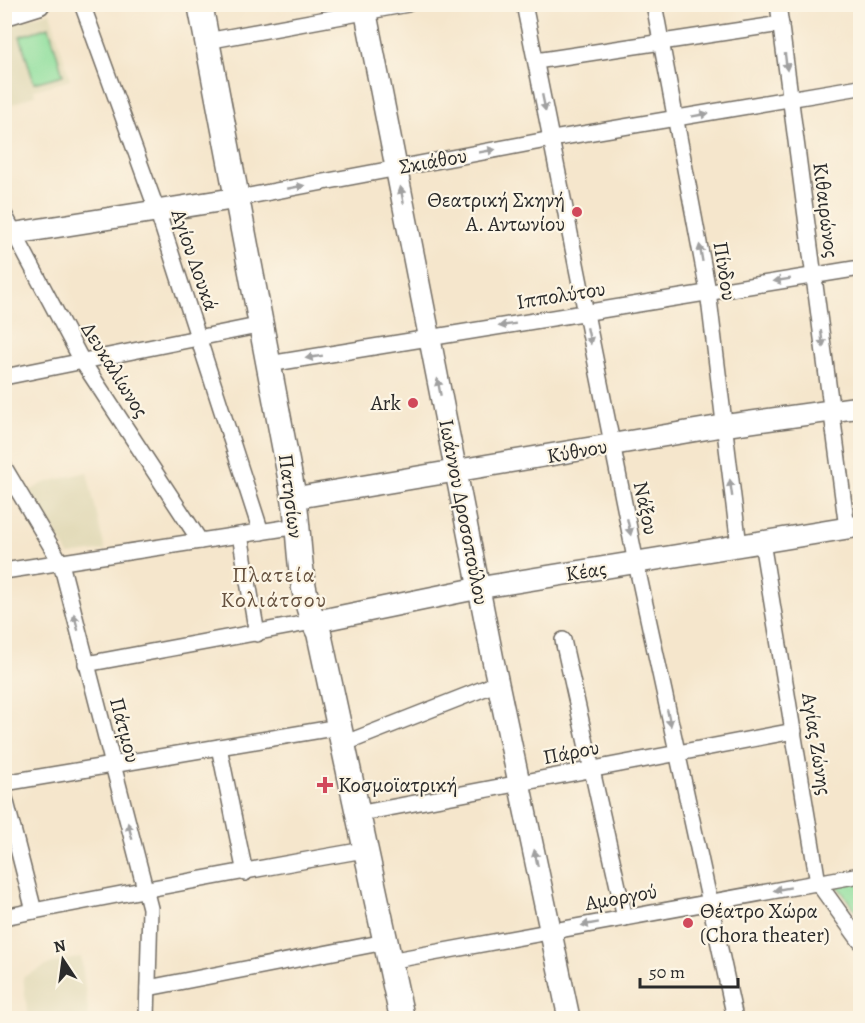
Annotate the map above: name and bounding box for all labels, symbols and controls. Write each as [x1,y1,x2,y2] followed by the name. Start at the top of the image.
[782,53,791,72] one-way arrow
[540,94,549,113] one-way arrow
[691,110,710,119] one-way arrow
[397,141,469,181] street label: Σκιάθου
[478,146,497,155] one-way arrow
[806,161,846,259] street label: Κιθαιρώνος
[286,182,305,191] one-way arrow
[397,186,406,205] one-way arrow
[427,186,565,238] place label: Θεατρική Σκηνή Α. Αντωνίου
[164,205,225,315] street label: Αγίου Λουκά
[570,205,584,219] marker: Θεατρική Σκηνή Α. Αντωνίου
[707,240,743,302] street label: Πίνδου
[696,243,705,262] one-way arrow
[515,274,607,316] street label: Ιππολύτου
[772,275,791,284] one-way arrow
[75,317,155,423] street label: Δευκαλίωνος
[497,321,516,330] one-way arrow
[585,326,594,345] one-way arrow
[817,330,826,349] one-way arrow
[305,352,324,361] one-way arrow
[434,377,444,396] one-way arrow
[370,389,402,417] place label: Ark
[406,396,420,410] marker: Ark
[432,417,496,607] street label: Ιωάννου Δροσοπούλου
[545,432,609,470] street label: Κύθνου
[272,452,310,540] street label: Πατησίων
[726,478,735,497] one-way arrow
[627,479,665,537] street label: Νάξου
[625,517,634,536] one-way arrow
[564,554,608,588] street label: Κέας
[220,560,328,615] district label: Πλατεία Κολιάτσου
[71,613,80,631] one-way arrow
[795,690,839,797] street label: Αγίας Ζώνης
[103,694,147,766] street label: Πάτμου
[664,708,674,727] one-way arrow
[541,733,601,771] street label: Πάρου
[338,771,458,799] place label: Κοσμοϊατρική
[316,776,334,794] marker: Κοσμοϊατρική
[125,822,134,840] one-way arrow
[531,849,540,868] one-way arrow
[582,877,659,917] street label: Αμοργού
[773,885,792,894] one-way arrow
[700,897,830,949] place label: Θέατρο Χώρα (Chora theater)
[681,916,695,930] marker: Θέατρο Χώρα (Chora theater)
[581,920,600,929] one-way arrow
[33,930,93,990] north arrow
[52,934,68,958] text: N
[640,951,738,989] scale bar
[649,960,685,984] text: 50 m

